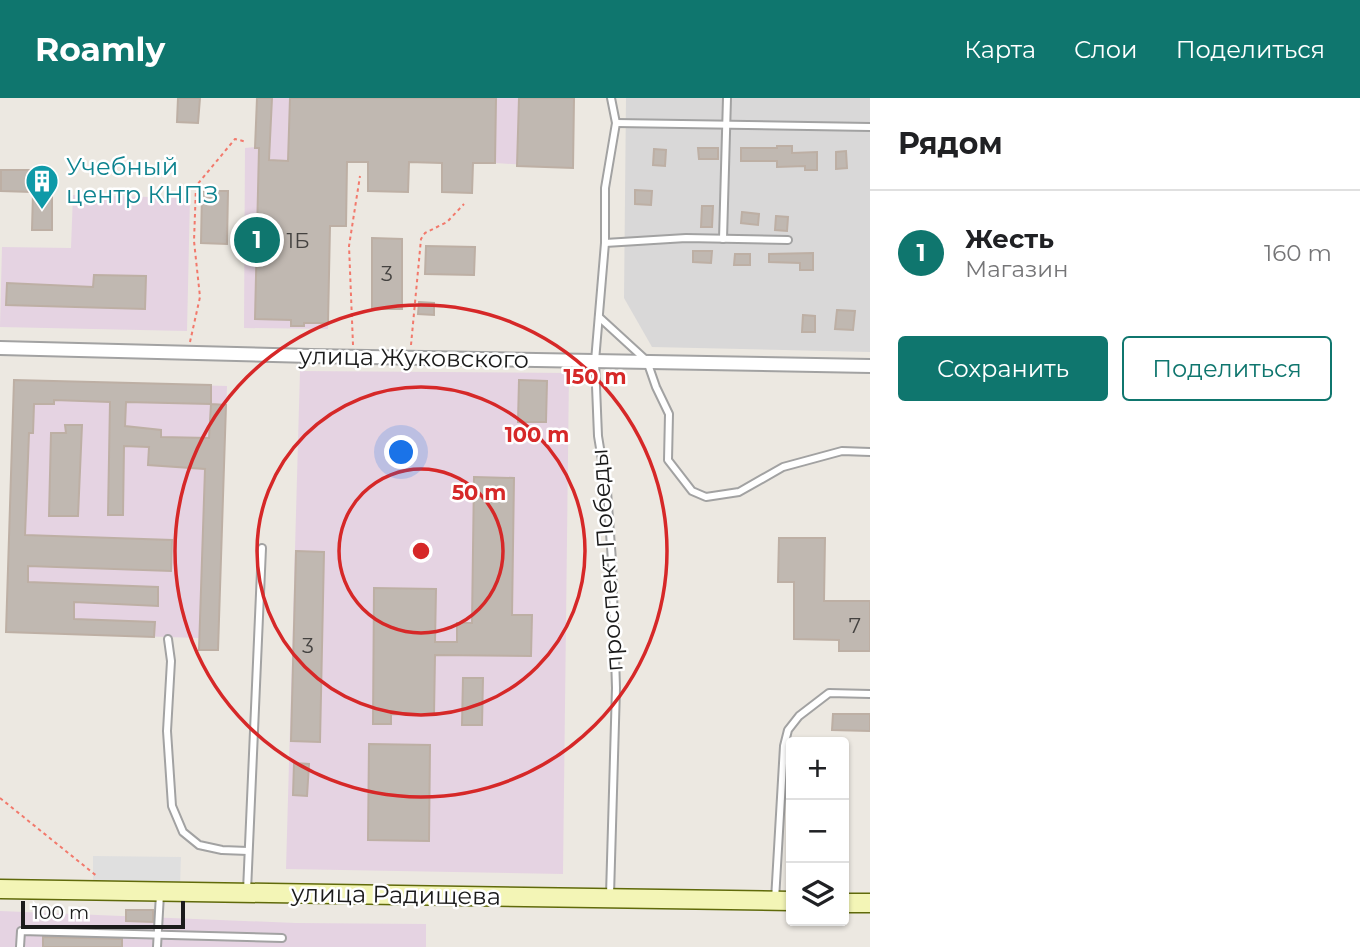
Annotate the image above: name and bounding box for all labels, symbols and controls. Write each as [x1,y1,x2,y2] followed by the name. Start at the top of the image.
[35,29,165,69] text: Roamly
[964,35,1036,64] text: Карта
[1074,35,1138,64] text: Слои
[1176,35,1325,64] text: Поделиться
[898,125,1003,162] text: Рядом
[66,152,218,209] place label: Учебный центр КНПЗ
[23,162,61,211] building icon: Учебный центр КНПЗ
[234,214,280,266] pin: 1
[965,223,1054,255] text: Жесть
[287,228,309,253] house number: 1Б
[916,239,926,267] text: 1
[1264,239,1332,267] text: 160 m
[965,255,1069,283] text: Магазин
[381,261,393,286] house number: 3
[898,336,1108,401] button: Сохранить
[1122,336,1332,401] button: Поделиться
[298,341,529,374] street label: улица Жуковского
[564,364,626,389] text: 150 m
[505,422,569,447] text: 100 m
[384,435,418,469] your location
[584,447,629,673] street label: проспект Победы
[452,480,506,505] text: 50 m
[409,539,433,563] centre of rings
[849,613,861,638] house number: 7
[302,633,314,658] house number: 3
[786,737,849,926] map controls
[786,737,849,800] button: +
[786,800,849,863] button: −
[786,863,849,926] button: layers
[290,878,501,911] street label: улица Радищева
[21,898,186,930] scale bar
[32,901,89,924] text: 100 m

